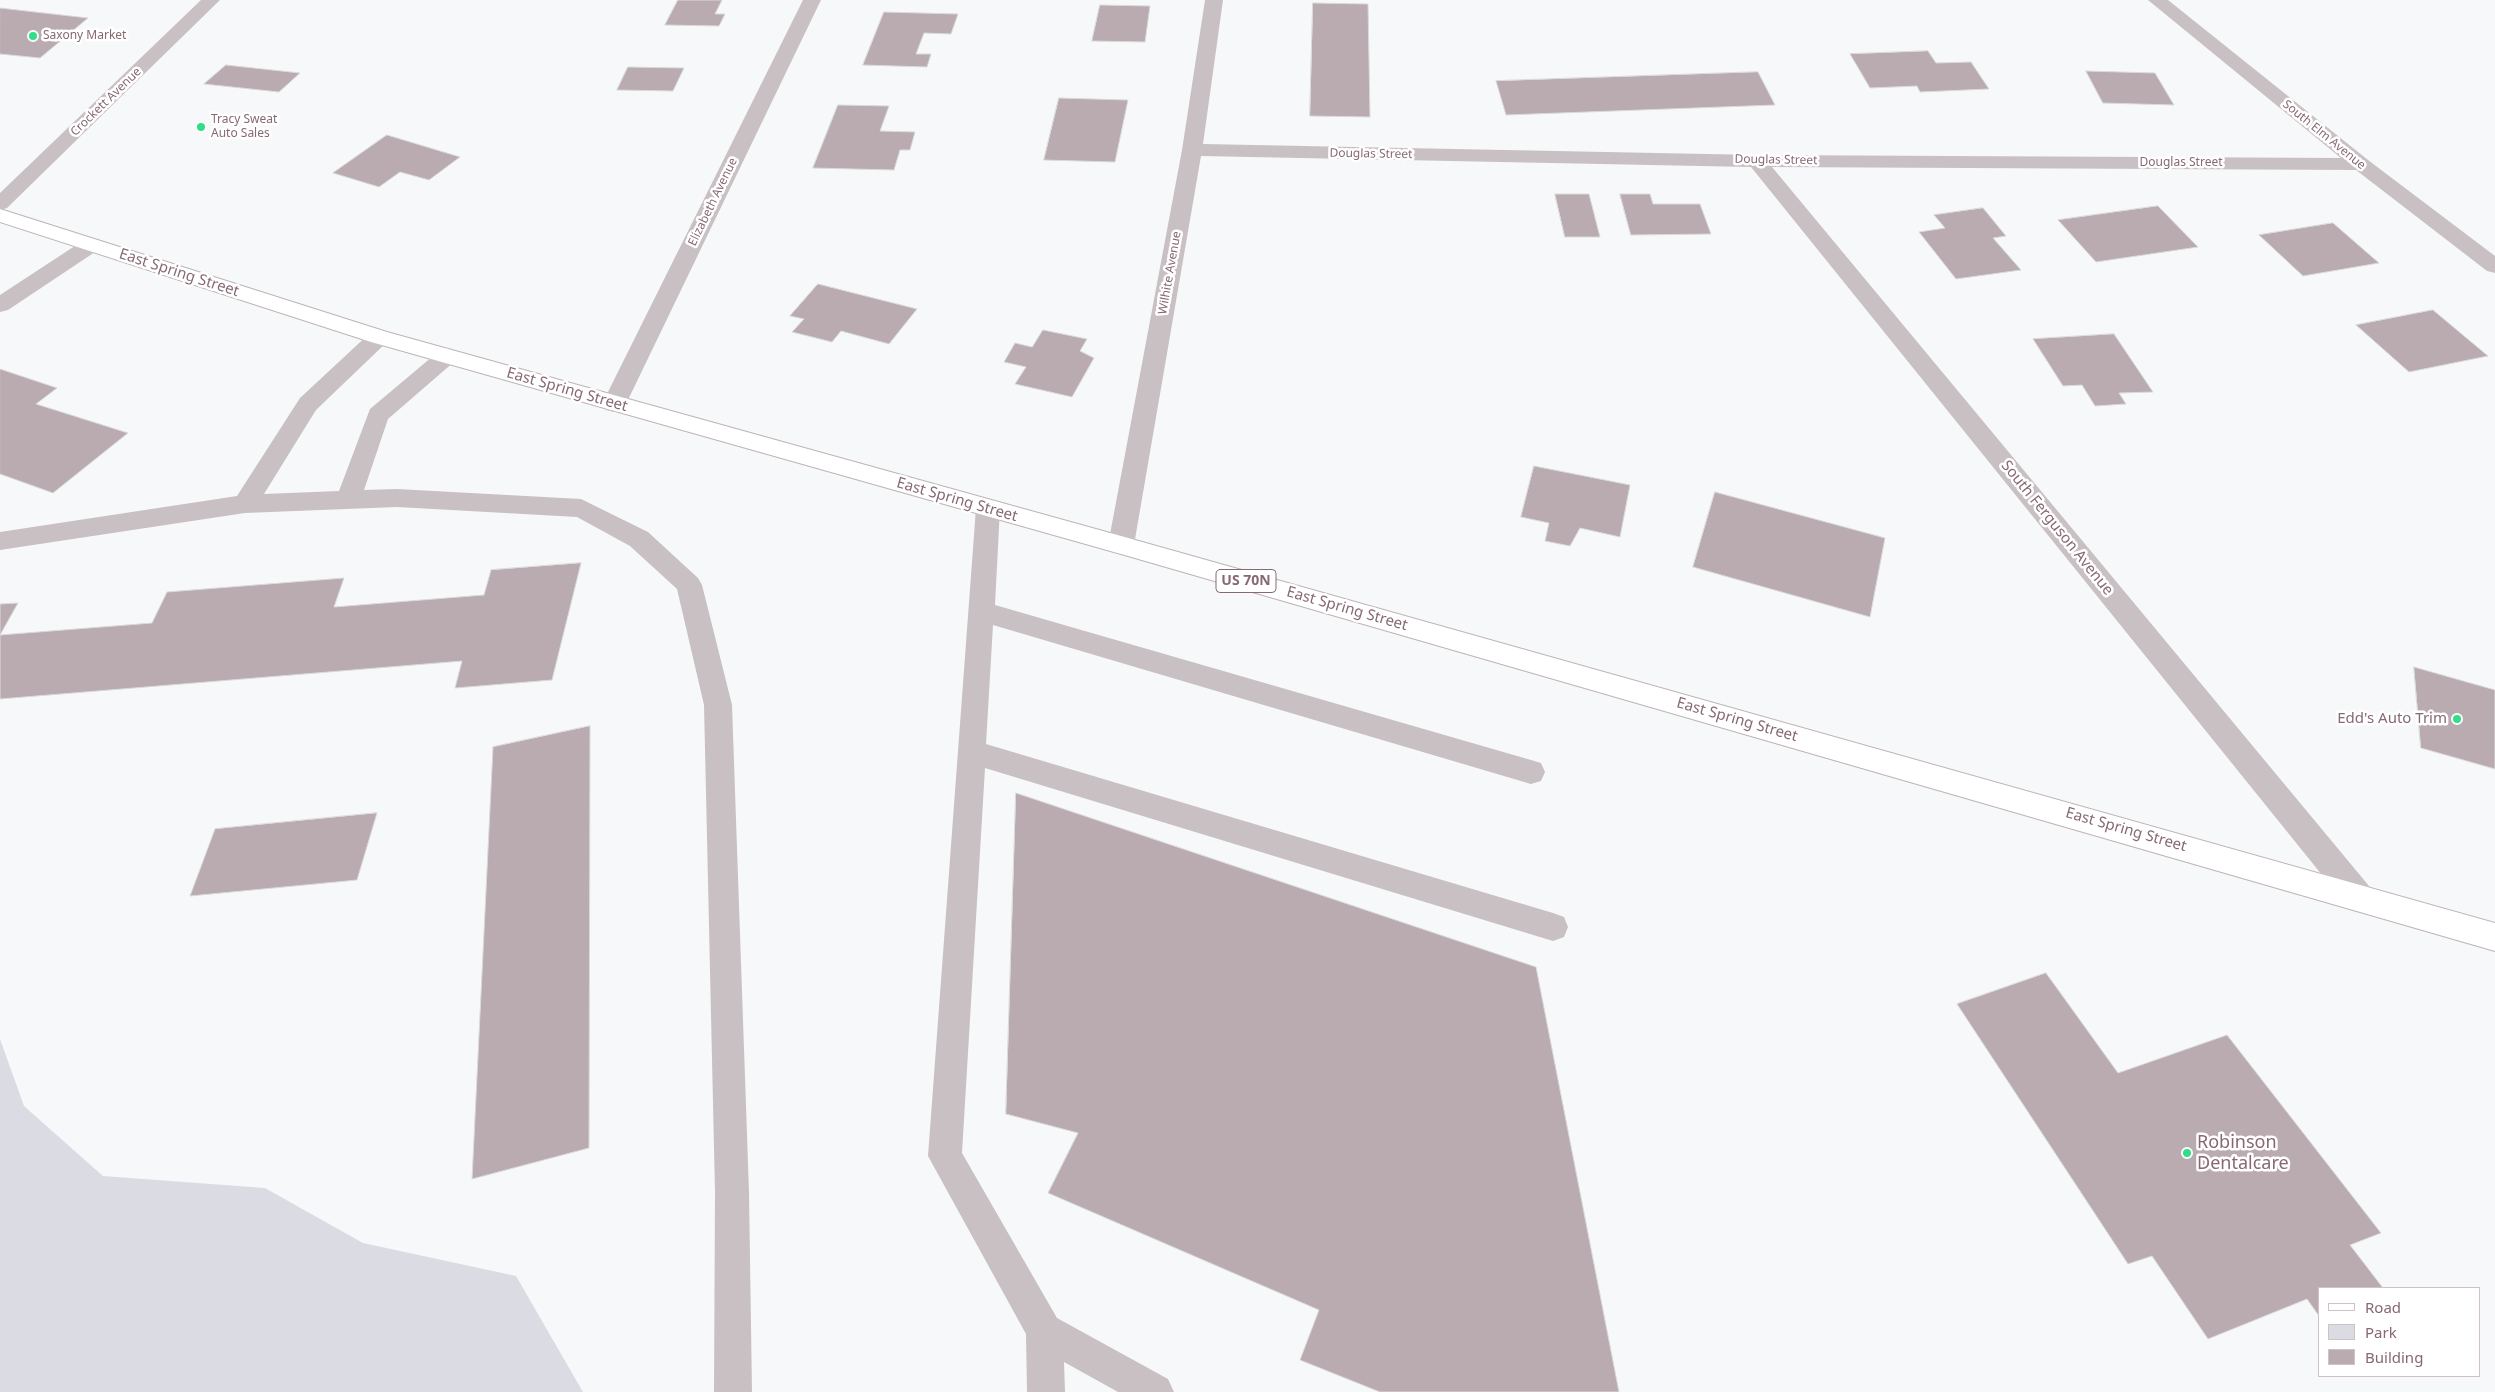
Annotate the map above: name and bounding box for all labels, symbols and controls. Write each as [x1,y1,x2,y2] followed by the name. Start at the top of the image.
[43,29,126,43] place label: Saxony Market
[27,30,39,42] marker: Saxony Market
[68,65,144,139] street label: Crockett Avenue
[2280,97,2368,173] street label: South Elm Avenue
[211,113,277,141] place label: Tracy Sweat Auto Sales
[195,121,207,133] marker: Tracy Sweat Auto Sales
[1329,146,1413,162] street label: Douglas Street
[1734,152,1818,168] street label: Douglas Street
[685,156,741,248] street label: Elizabeth Avenue
[2139,156,2223,170] street label: Douglas Street
[1156,230,1184,316] street label: Wilhite Avenue
[117,245,241,301] street label: East Spring Street
[504,364,630,416] street label: East Spring Street
[1997,457,2117,599] street label: South Ferguson Avenue
[894,474,1020,526] street label: East Spring Street
[1216,570,1276,592] road number: US 70N
[1284,583,1410,635] street label: East Spring Street
[1674,694,1800,746] street label: East Spring Street
[2337,710,2447,728] place label: Edd's Auto Trim
[2451,713,2463,725] marker: Edd's Auto Trim
[2063,804,2189,856] street label: East Spring Street
[2197,1132,2289,1174] place label: Robinson Dentalcare
[2181,1147,2193,1159] marker: Robinson Dentalcare
[2318,1287,2480,1377] legend
[2365,1297,2401,1317] text: Road
[2365,1322,2397,1342] text: Park
[2365,1347,2423,1367] text: Building

